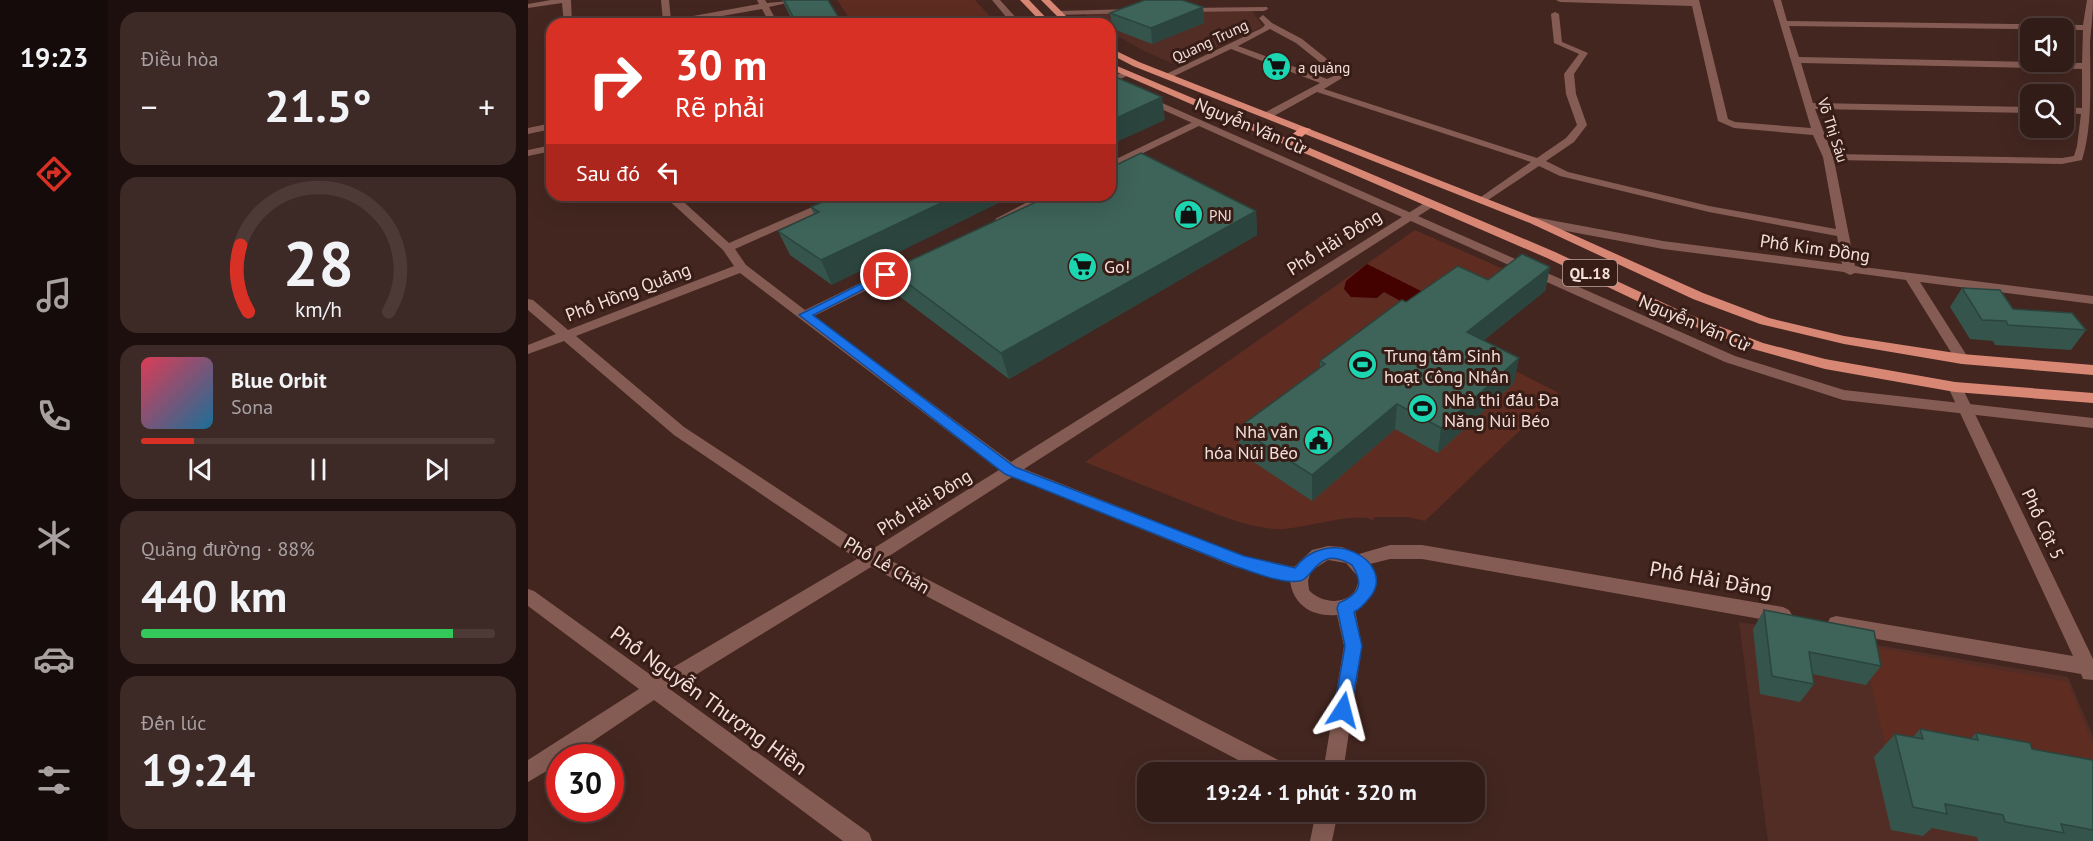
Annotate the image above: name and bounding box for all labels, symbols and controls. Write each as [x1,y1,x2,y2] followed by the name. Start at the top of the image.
[1169,15,1251,67] street label: Quang Trung
[2020,18,2074,138] map controls
[2020,18,2074,72] button: sound
[675,37,767,92] text: 30 m
[20,40,88,74] text: 19:23
[576,42,654,120] icon: right
[141,46,218,72] text: Điều hòa
[1261,51,1293,83] supermarket icon: a quảng
[1298,58,1350,77] place label: a quảng
[264,76,372,134] text: 21.5°
[2020,84,2074,138] button: search
[141,85,158,128] text: −
[478,85,495,128] text: +
[675,90,765,124] text: Rẽ phải
[1192,92,1310,160] street label: Nguyễn Văn Cừ
[1813,94,1852,165] street label: Võ Thị Sáu
[33,153,75,195] icon: directions
[652,156,685,189] icon: left
[576,159,640,187] text: Sau đó
[1172,199,1204,231] shop icon: PNJ
[1282,204,1386,280] street label: Phố Hải Đông
[1209,206,1232,225] place label: PNJ
[283,222,353,303] text: 28
[1758,229,1872,267] street label: Phố Kim Đồng
[860,249,911,300] pin
[1067,250,1099,282] supermarket icon: Go!
[1104,255,1130,278] place label: Go!
[562,258,694,326] street label: Phố Hồng Quảng
[869,258,902,291] icon: arrive
[1563,260,1617,286] road number: QL.18
[33,274,75,316] icon: music
[1636,289,1754,357] street label: Nguyễn Văn Cừ
[294,296,341,324] text: km/h
[1384,344,1509,388] place label: Trung tâm Sinh hoạt Công Nhân
[1347,349,1379,381] sports icon: Trung tâm Sinh hoạt Công Nhân
[231,366,327,394] text: Blue Orbit
[1444,388,1559,432] place label: Nhà thi đấu Đa Năng Núi Béo
[1407,393,1439,425] sports icon: Nhà thi đấu Đa Năng Núi Béo
[231,394,273,420] text: Sona
[33,395,75,437] icon: phone
[1204,420,1298,464] place label: Nhà văn hóa Núi Béo
[1303,425,1335,457] public building icon: Nhà văn hóa Núi Béo
[184,453,217,486] icon: previous
[302,453,335,486] icon: pause
[420,453,453,486] icon: next
[872,464,976,540] street label: Phố Hải Đông
[2017,485,2069,563] street label: Phố Cột 5
[33,517,75,559] icon: climate
[840,531,934,599] street label: Phố Lê Chân
[141,536,315,562] text: Quãng đường · 88%
[1648,555,1774,603] street label: Phố Hải Đăng
[141,566,287,624] text: 440 km
[605,619,813,781] street label: Phố Nguyễn Thượng Hiền
[33,638,75,680] icon: car
[1311,678,1375,742] position arrow
[141,710,206,736] text: Đến lúc
[141,740,255,798] text: 19:24
[546,744,624,822] speed limit sign: 30
[33,759,75,801] icon: filters
[1205,778,1417,806] text: 19:24 · 1 phút · 320 m

